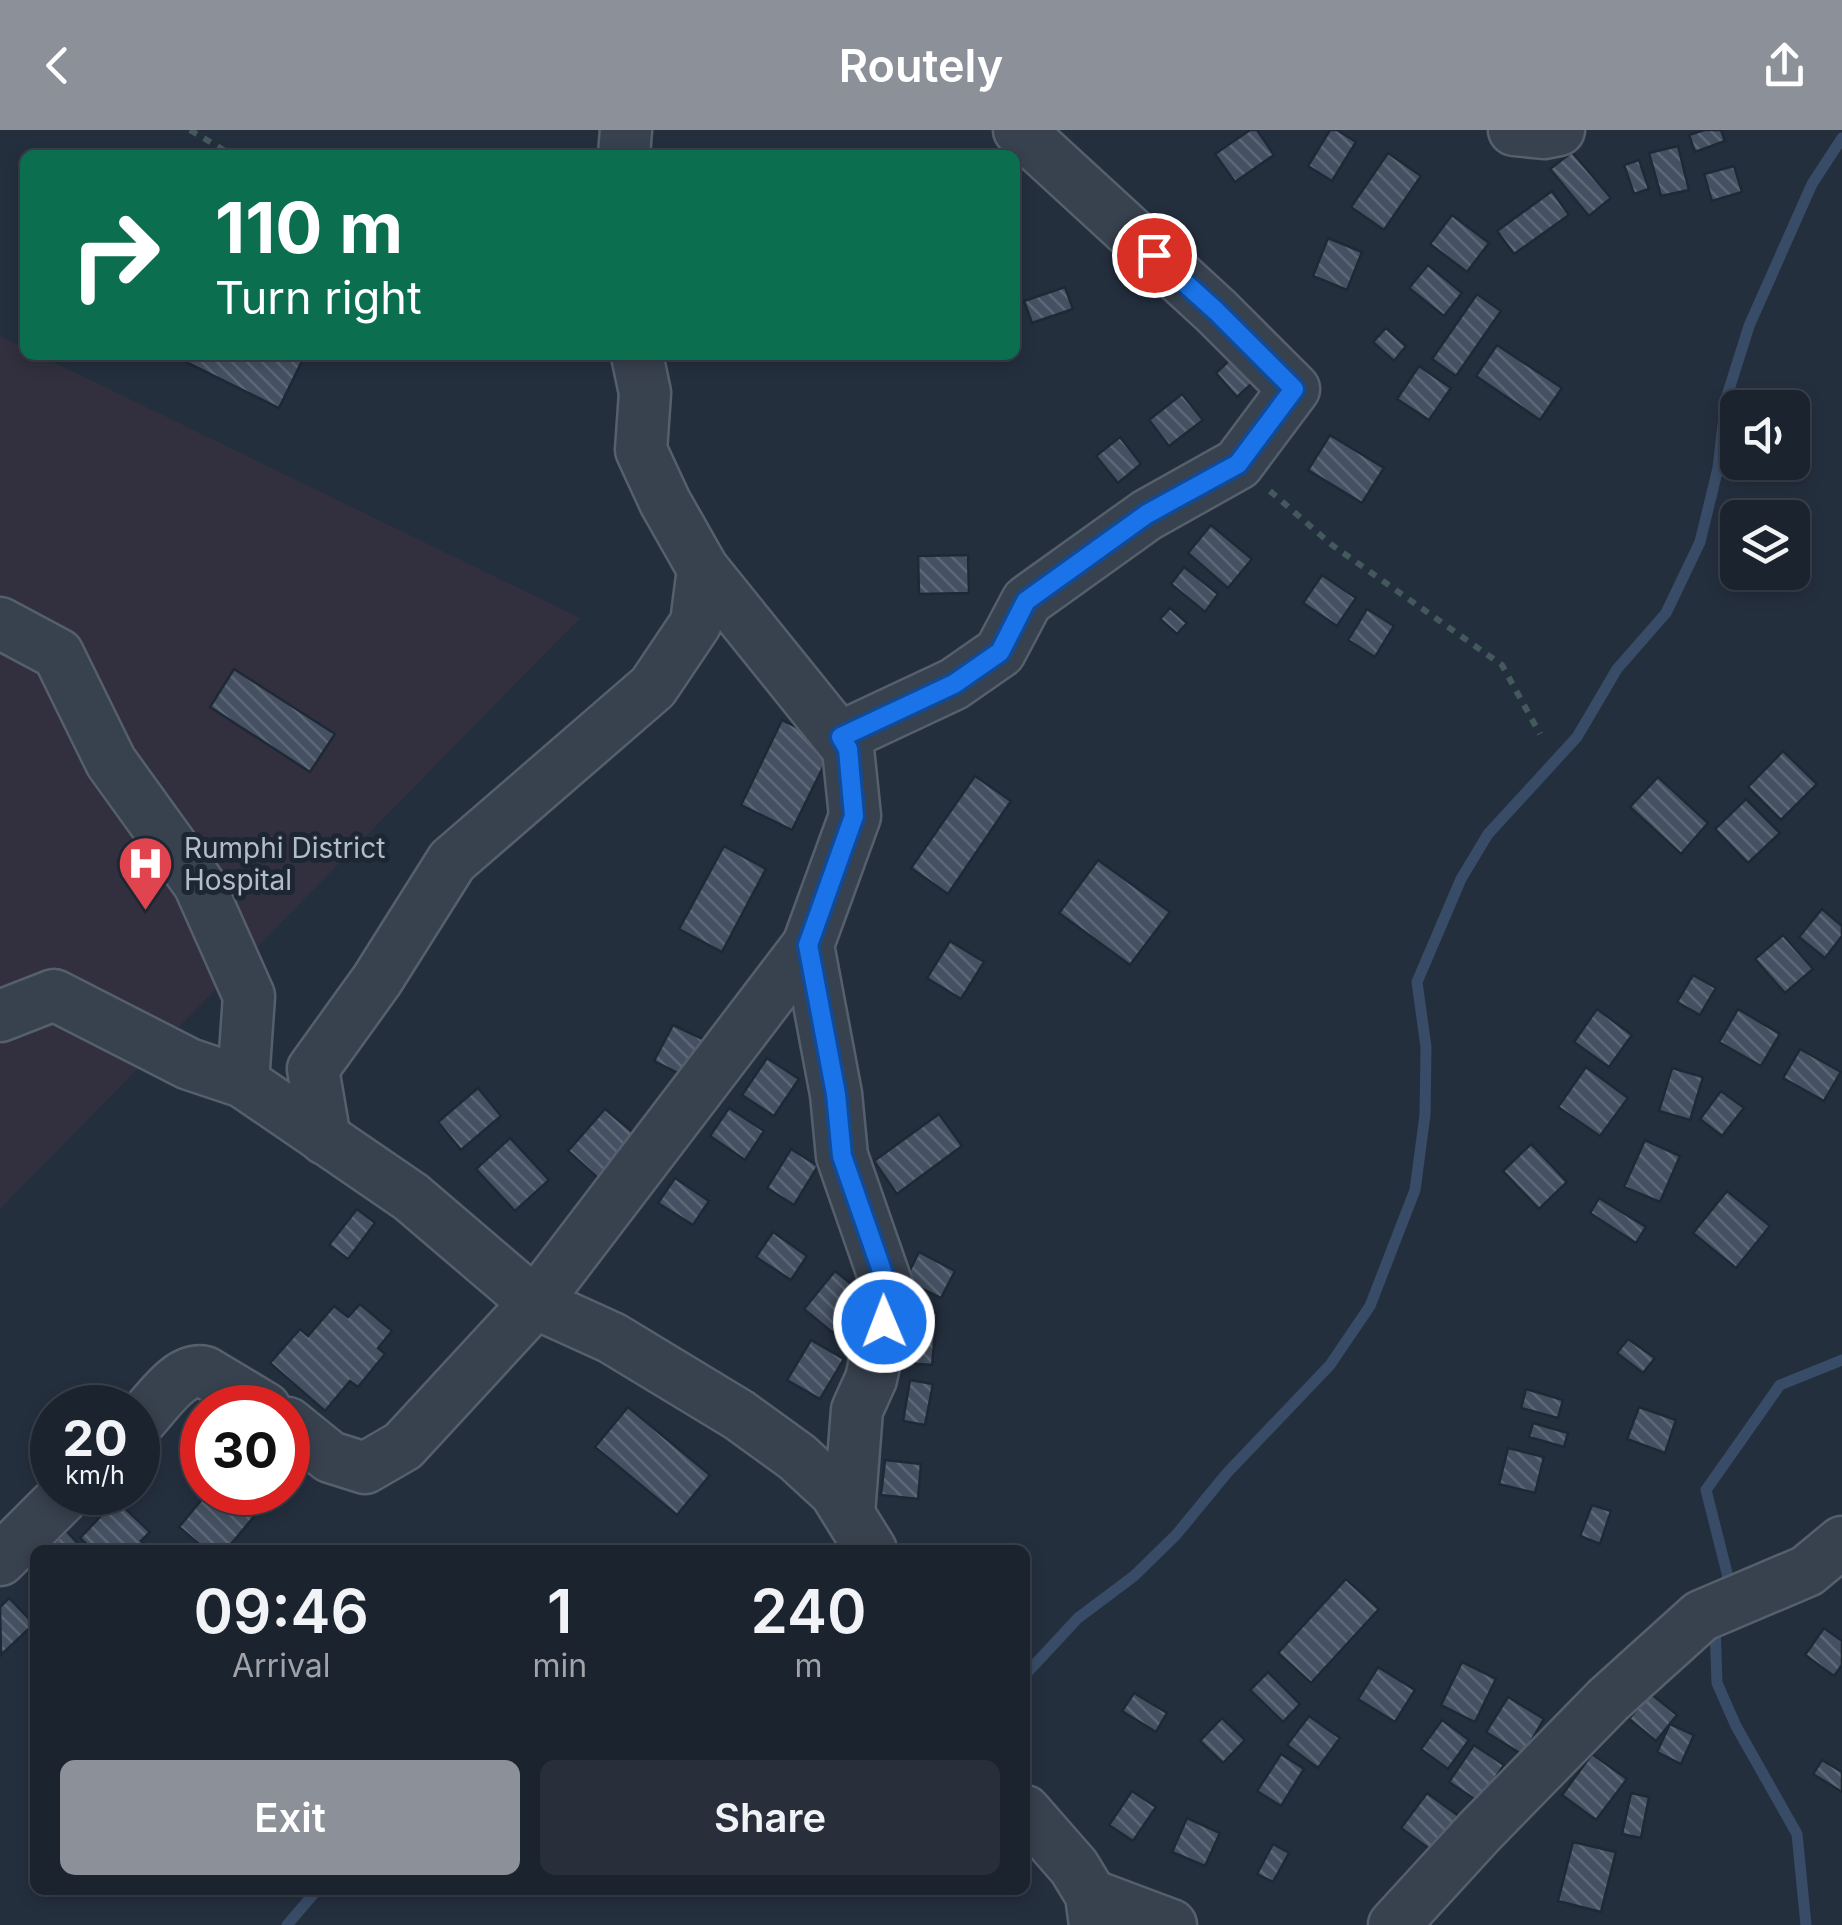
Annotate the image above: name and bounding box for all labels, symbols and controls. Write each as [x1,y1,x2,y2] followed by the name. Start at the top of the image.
[30,38,85,93] icon: back
[839,38,1003,93] text: Routely
[1757,38,1812,93] icon: share
[215,185,403,270] text: 110 m
[50,190,180,320] icon: right
[1112,213,1197,298] pin
[1127,228,1182,283] icon: arrive
[215,270,422,325] text: Turn right
[1720,390,1810,590] map controls
[1720,390,1810,480] button: sound
[1720,500,1810,590] button: layers
[184,831,385,897] place label: Rumphi District Hospital
[115,834,175,913] hospital icon: Rumphi District Hospital
[832,1270,936,1374] position arrow
[180,1385,310,1515] speed limit sign: 30
[62,1408,128,1468] text: 20
[65,1460,125,1490] text: km/h
[193,1575,369,1647] text: 09:46
[547,1575,572,1647] text: 1
[751,1575,867,1647] text: 240
[232,1646,330,1685] text: Arrival
[532,1646,587,1685] text: min
[795,1646,823,1685] text: m
[60,1760,520,1875] button: Exit
[540,1760,1000,1875] button: Share

